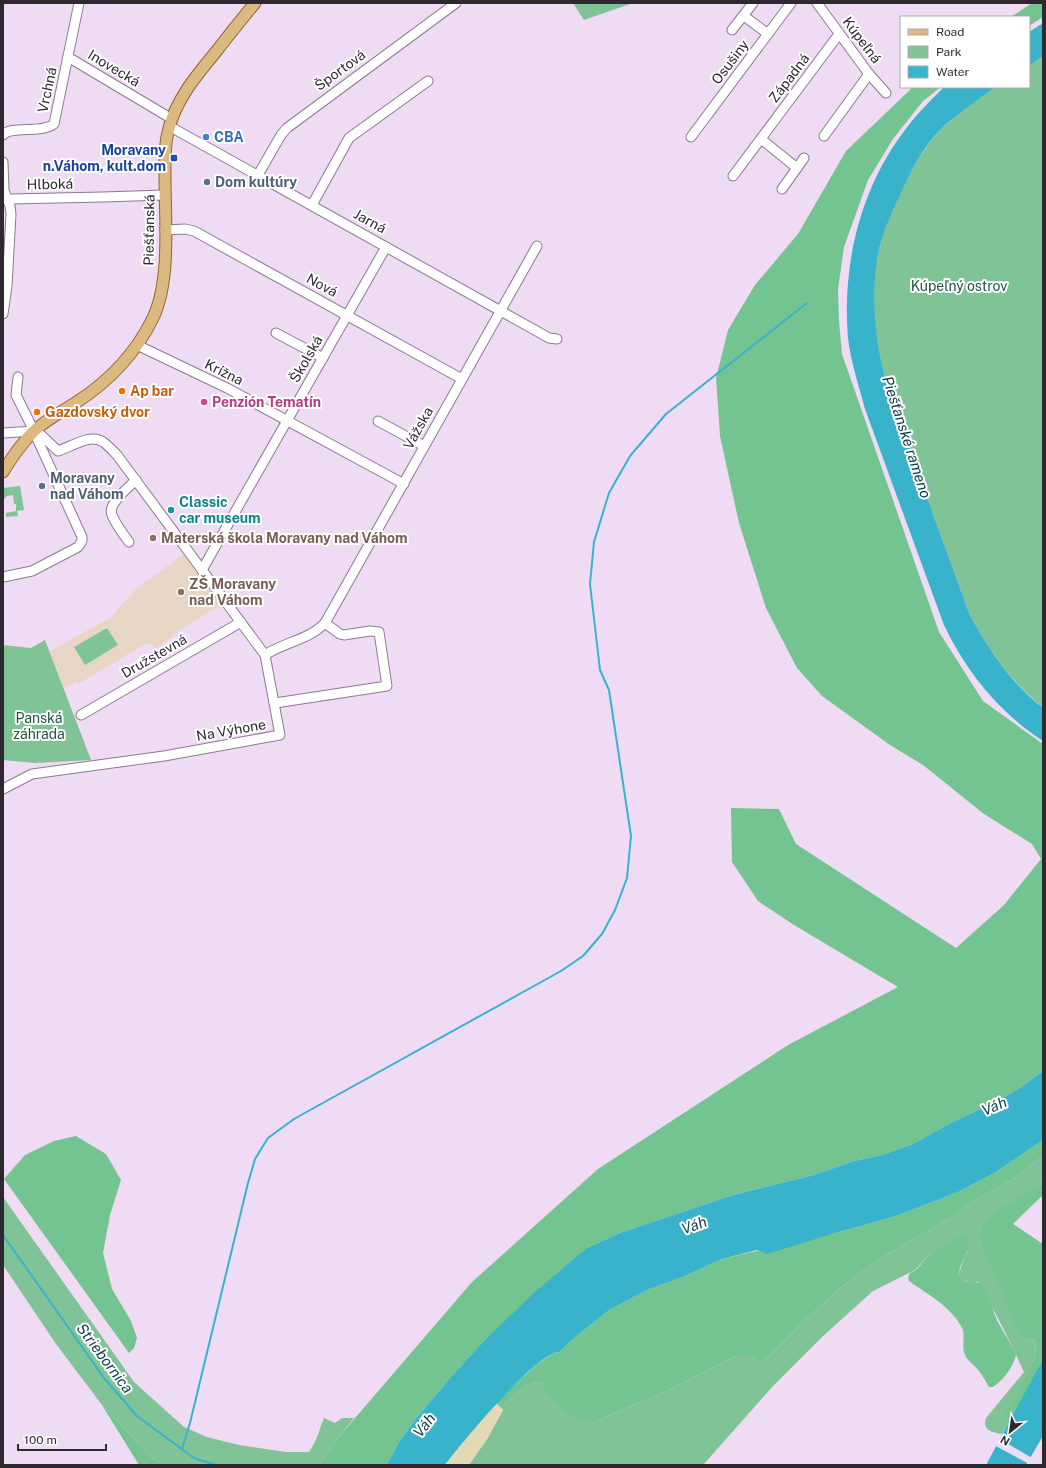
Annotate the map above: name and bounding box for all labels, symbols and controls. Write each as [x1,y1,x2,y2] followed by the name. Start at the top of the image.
[839,14,885,66] street label: Kúpeľná
[900,16,1030,88] legend
[936,25,964,39] text: Road
[708,36,752,87] street label: Osušiny
[936,45,962,59] text: Park
[85,46,143,90] street label: Inovecká
[311,46,368,94] street label: Športová
[765,50,813,106] street label: Západná
[936,65,970,79] text: Water
[34,66,60,114] street label: Vrchná
[214,129,244,145] place label: CBA
[201,132,211,142] marker: CBA
[43,142,166,174] place label: Moravany n.Váhom, kult.dom
[169,153,179,163] marker: Moravany n.Váhom, kult.dom
[215,174,297,190] place label: Dom kultúry
[27,176,73,192] street label: Hlboká
[202,177,212,187] marker: Dom kultúry
[140,194,158,266] street label: Piešťanská
[351,206,389,236] street label: Jarná
[304,270,340,300] street label: Nová
[911,278,1007,294] park label: Kúpeľný ostrov
[285,332,326,385] street label: Školská
[202,356,246,388] street label: Krížna
[879,374,935,500] water label: Piešťanské rameno
[130,383,174,399] place label: Ap bar
[117,386,127,396] marker: Ap bar
[212,394,321,410] place label: Penzión Tematín
[199,397,209,407] marker: Penzión Tematín
[45,404,150,420] place label: Gazdovský dvor
[400,404,436,452] street label: Vážska
[32,407,42,417] marker: Gazdovský dvor
[50,470,124,502] place label: Moravany nad Váhom
[37,481,47,491] marker: Moravany nad Váhom
[179,494,261,526] place label: Classic car museum
[166,505,176,515] marker: Classic car museum
[161,530,408,546] place label: Materská škola Moravany nad Váhom
[148,533,158,543] marker: Materská škola Moravany nad Váhom
[189,575,276,608] place label: ZŠ Moravany nad Váhom
[176,587,186,597] marker: ZŠ Moravany nad Váhom
[118,631,190,681] street label: Družstevná
[13,710,65,742] park label: Panská záhrada
[195,716,267,744] street label: Na Výhone
[979,1093,1009,1119] water label: Váh
[679,1213,709,1237] water label: Váh
[73,1320,137,1396] water label: Striebornica
[409,1410,439,1440] water label: Váh
[990,1412,1030,1452] north arrow
[18,1426,106,1452] scale bar
[24,1433,57,1447] text: 100 m
[998,1433,1012,1448] text: N

